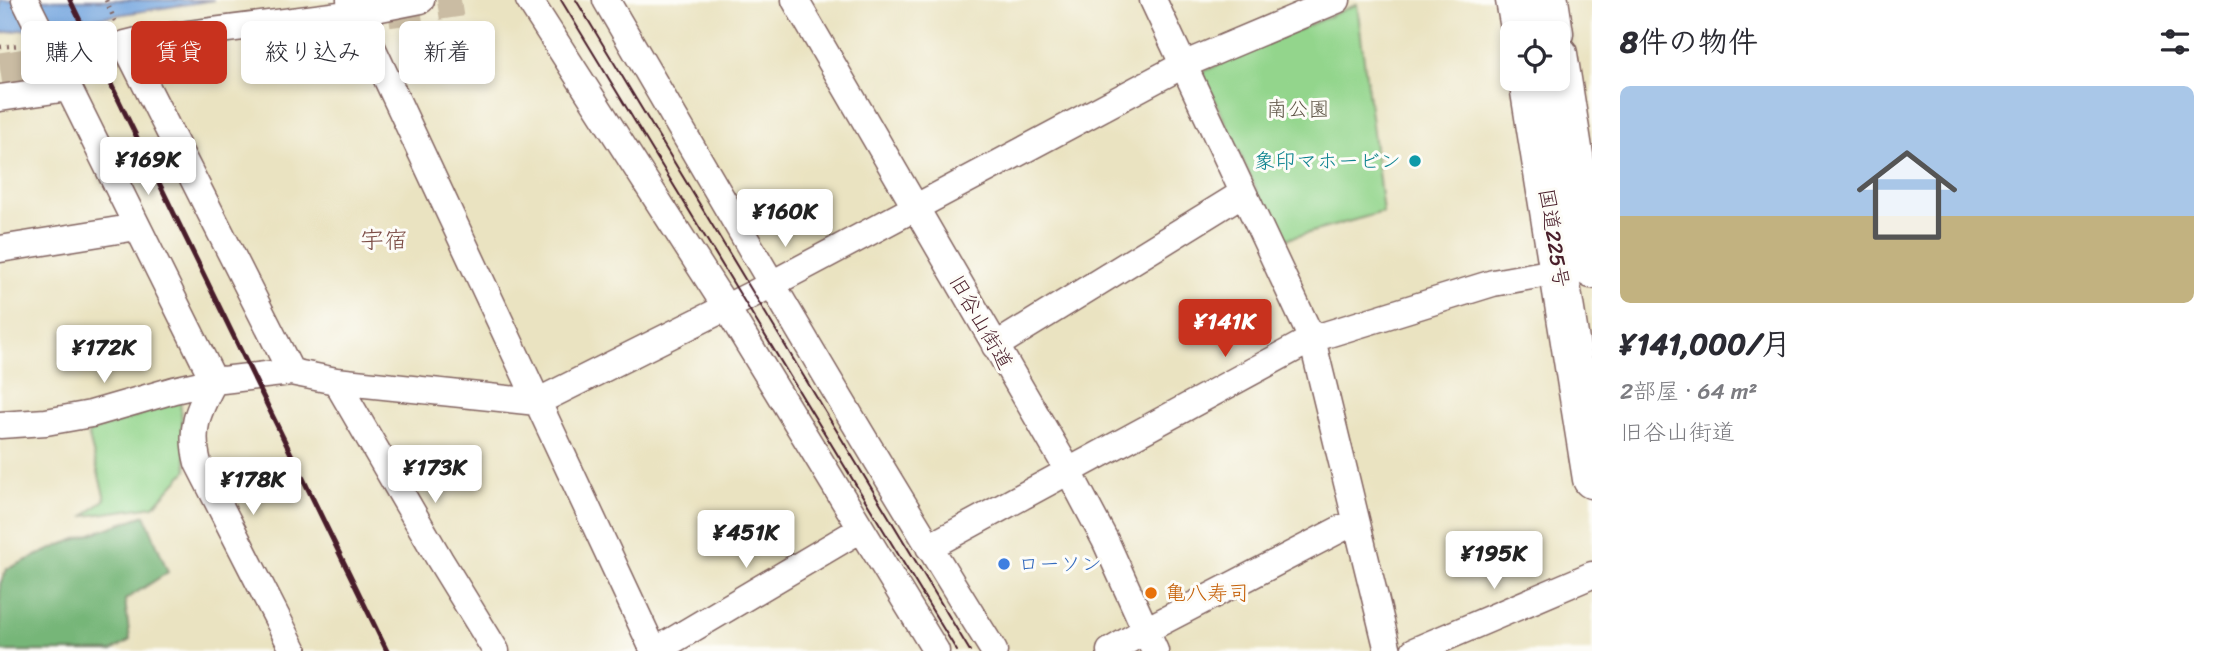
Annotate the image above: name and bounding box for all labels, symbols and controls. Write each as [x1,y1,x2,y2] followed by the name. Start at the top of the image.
[1620,15,1758,69] text: 8件の物件
[21,21,117,84] chip: 購入
[131,21,227,84] chip: 賃貸
[241,21,385,84] chip: 絞り込み
[399,21,495,84] chip: 新着
[1500,21,1570,91] map controls
[1500,21,1570,91] button: locate
[2156,23,2194,61] icon: filters
[1267,90,1330,128] park label: 南公園
[1844,132,1970,258] icon: home
[99,138,197,197] pin: ¥169K
[116,139,180,180] text: ¥169K
[1254,142,1401,180] place label: 象印マホービン
[1407,153,1423,169] marker: 象印マホービン
[1527,186,1581,290] street label: 国道225号
[736,190,834,249] pin: ¥160K
[753,191,817,232] text: ¥160K
[360,219,408,261] district label: 宇宿
[938,267,1024,377] street label: 旧谷山街道
[1176,300,1274,359] pin: ¥141K
[1195,301,1255,342] text: ¥141K
[1620,317,1791,371] text: ¥141,000/月
[55,326,153,385] pin: ¥172K
[72,327,136,368] text: ¥172K
[1620,371,1758,412] text: 2部屋 · 64 m²
[1620,412,1735,453] text: 旧谷山街道
[386,446,484,505] pin: ¥173K
[404,447,466,488] text: ¥173K
[204,458,302,517] pin: ¥178K
[221,459,285,500] text: ¥178K
[697,510,795,570] pin: ¥451K
[713,512,779,553] text: ¥451K
[1445,532,1543,591] pin: ¥195K
[1462,533,1526,574] text: ¥195K
[1018,545,1102,583] place label: ローソン
[996,556,1012,572] marker: ローソン
[1165,574,1249,612] place label: 亀八寿司
[1143,585,1159,601] marker: 亀八寿司

